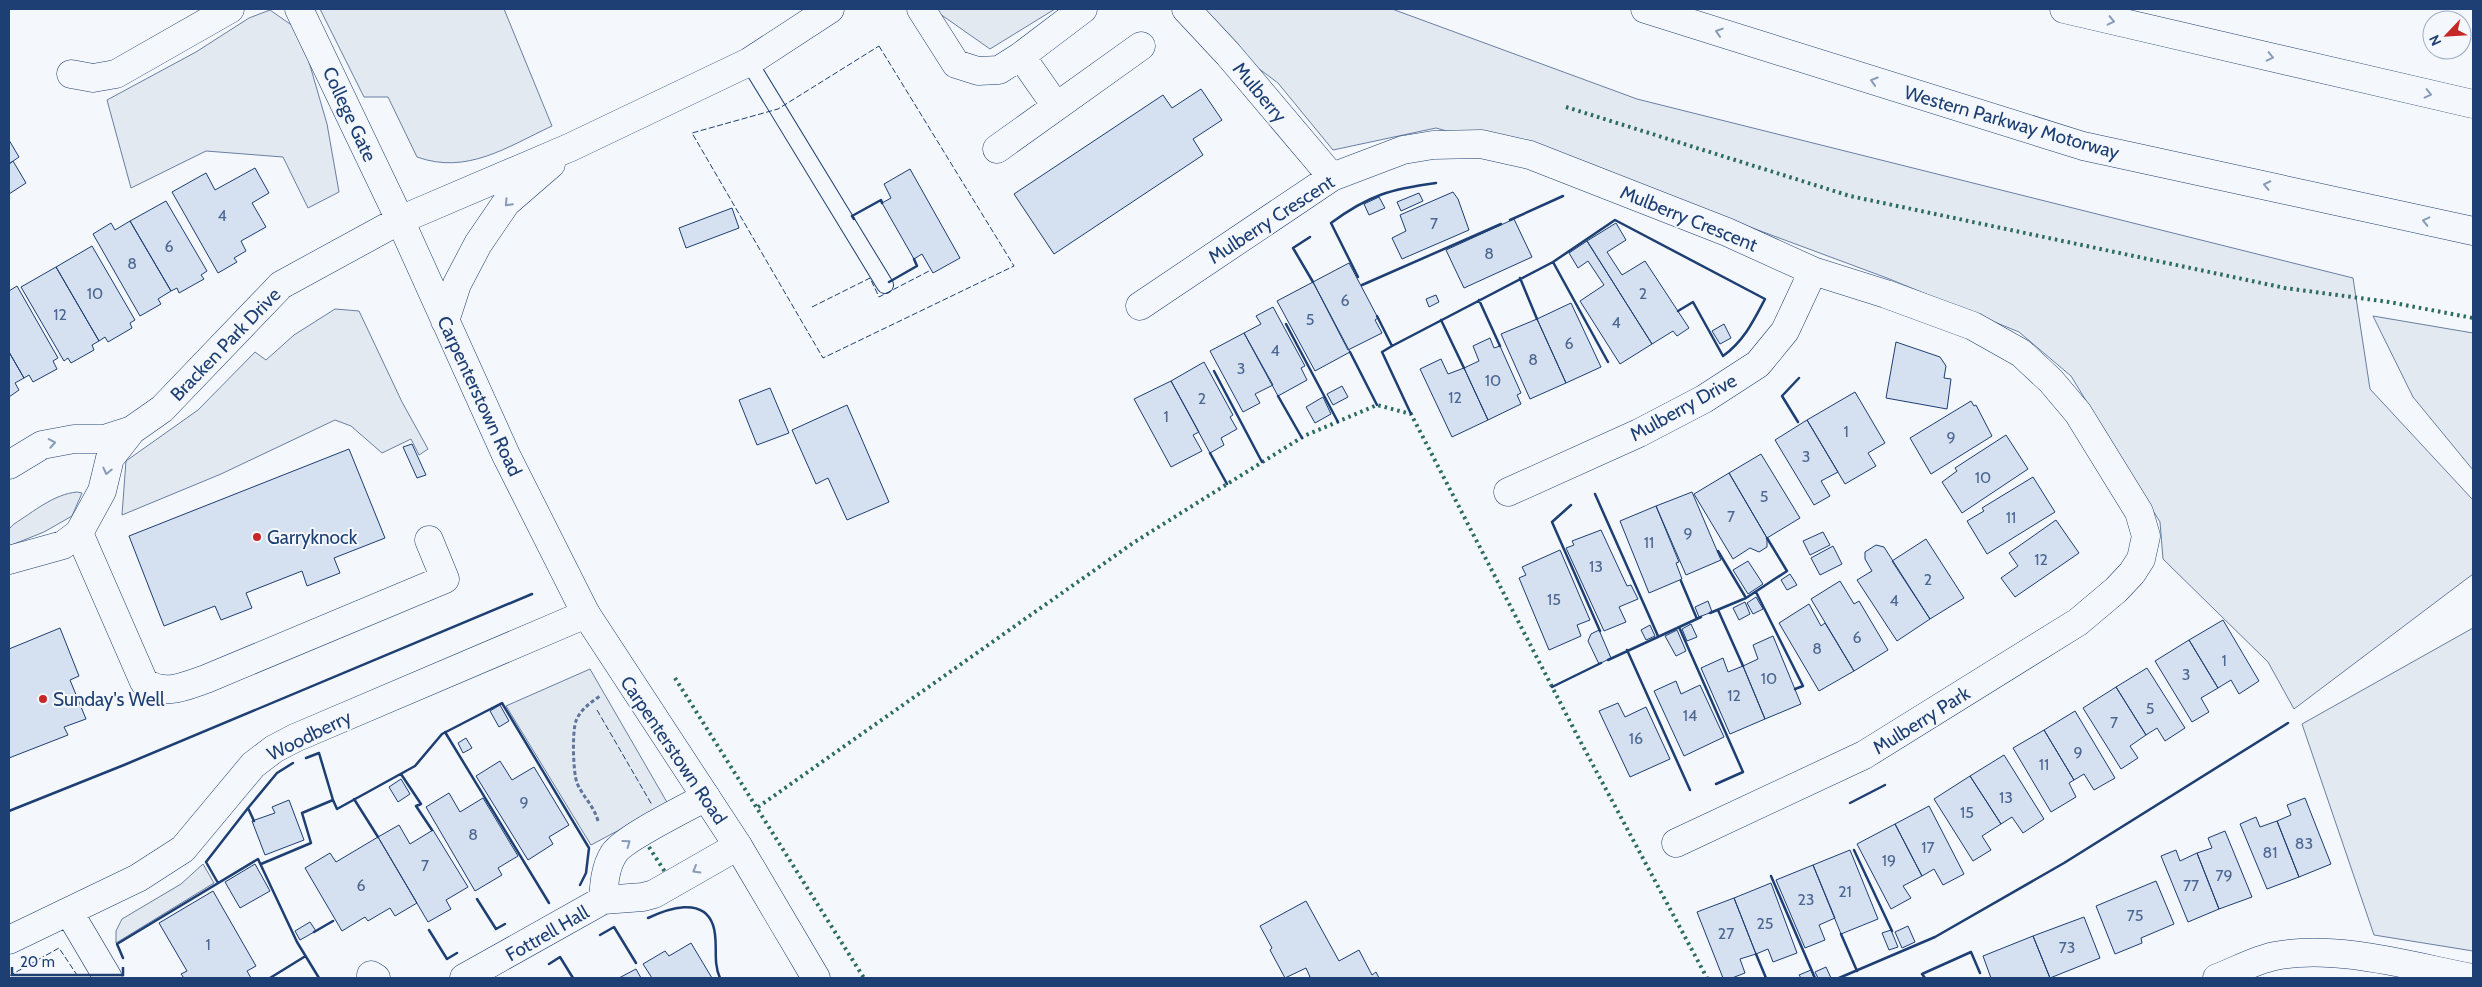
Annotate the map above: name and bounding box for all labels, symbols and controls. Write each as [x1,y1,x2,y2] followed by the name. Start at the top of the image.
[2422,10,2472,60] north arrow
[2107,15,2116,26] one-way arrow
[1715,28,1723,38] one-way arrow
[2425,32,2445,49] text: N
[2265,51,2274,62] one-way arrow
[1228,58,1292,127] street label: Mulberry
[318,63,382,165] street label: College Gate
[1870,77,1878,87] one-way arrow
[1902,81,2122,164] street label: Western Parkway Motorway
[2424,88,2433,99] one-way arrow
[1204,170,1339,269] street label: Mulberry Crescent
[1617,180,1761,257] street label: Mulberry Crescent
[2263,181,2272,191] one-way arrow
[505,197,514,206] one-way arrow
[217,206,227,225] house number: 4
[1430,214,1438,233] house number: 7
[2421,216,2430,227] one-way arrow
[164,237,174,256] house number: 6
[1484,244,1494,263] house number: 8
[127,254,137,273] house number: 8
[165,283,285,406] street label: Bracken Park Drive
[87,284,103,303] house number: 10
[1639,284,1647,303] house number: 2
[1340,291,1350,310] house number: 6
[53,305,67,324] house number: 12
[1306,310,1314,329] house number: 5
[432,312,527,480] street label: Carpenterstown Road
[1611,313,1621,332] house number: 4
[1564,334,1574,353] house number: 6
[1270,341,1280,360] house number: 4
[1528,350,1538,369] house number: 8
[1237,359,1245,378] house number: 3
[1626,369,1741,446] street label: Mulberry Drive
[1485,371,1501,390] house number: 10
[1448,388,1462,407] house number: 12
[1198,389,1206,408] house number: 2
[1163,407,1169,426] house number: 1
[1843,422,1849,441] house number: 1
[1946,428,1956,447] house number: 9
[47,439,56,449] one-way arrow
[1802,447,1810,466] house number: 3
[102,466,113,475] one-way arrow
[1975,468,1991,487] house number: 10
[1760,487,1768,506] house number: 5
[1727,507,1735,526] house number: 7
[2006,508,2016,527] house number: 11
[1683,524,1693,543] house number: 9
[267,526,358,549] place label: Garryknock
[251,531,263,543] marker: Garryknock
[1644,533,1654,552] house number: 11
[2034,550,2048,569] house number: 12
[1589,557,1603,576] house number: 13
[1924,570,1932,589] house number: 2
[1547,590,1561,609] house number: 15
[1889,591,1899,610] house number: 4
[1852,628,1862,647] house number: 6
[1812,639,1822,658] house number: 8
[2221,651,2227,670] house number: 1
[2182,665,2190,684] house number: 3
[1761,669,1777,688] house number: 10
[615,672,732,829] street label: Carpenterstown Road
[1869,681,1974,759] street label: Mulberry Park
[1727,686,1741,705] house number: 12
[53,688,165,711] place label: Sunday's Well
[37,693,49,705] marker: Sunday's Well
[2146,699,2154,718] house number: 5
[263,705,355,766] street label: Woodberry
[1683,706,1697,725] house number: 14
[2110,713,2118,732] house number: 7
[1629,729,1643,748] house number: 16
[2073,743,2083,762] house number: 9
[2039,755,2049,774] house number: 11
[1999,788,2013,807] house number: 13
[519,793,529,812] house number: 9
[1960,803,1974,822] house number: 15
[468,825,478,844] house number: 8
[2295,834,2313,853] house number: 83
[1921,838,1935,857] house number: 17
[621,840,630,848] one-way arrow
[2263,843,2277,862] house number: 81
[1882,851,1896,870] house number: 19
[421,856,429,875] house number: 7
[692,863,701,873] one-way arrow
[2215,866,2233,885] house number: 79
[356,876,366,895] house number: 6
[2183,876,2199,895] house number: 77
[1838,882,1852,901] house number: 21
[1797,890,1815,909] house number: 23
[502,900,593,966] street label: Fottrell Hall
[2127,906,2143,925] house number: 75
[1756,914,1774,933] house number: 25
[1718,924,1734,943] house number: 27
[205,935,211,954] house number: 1
[2059,938,2075,957] house number: 73
[12,944,124,976] scale bar
[20,953,55,971] text: 20 m

